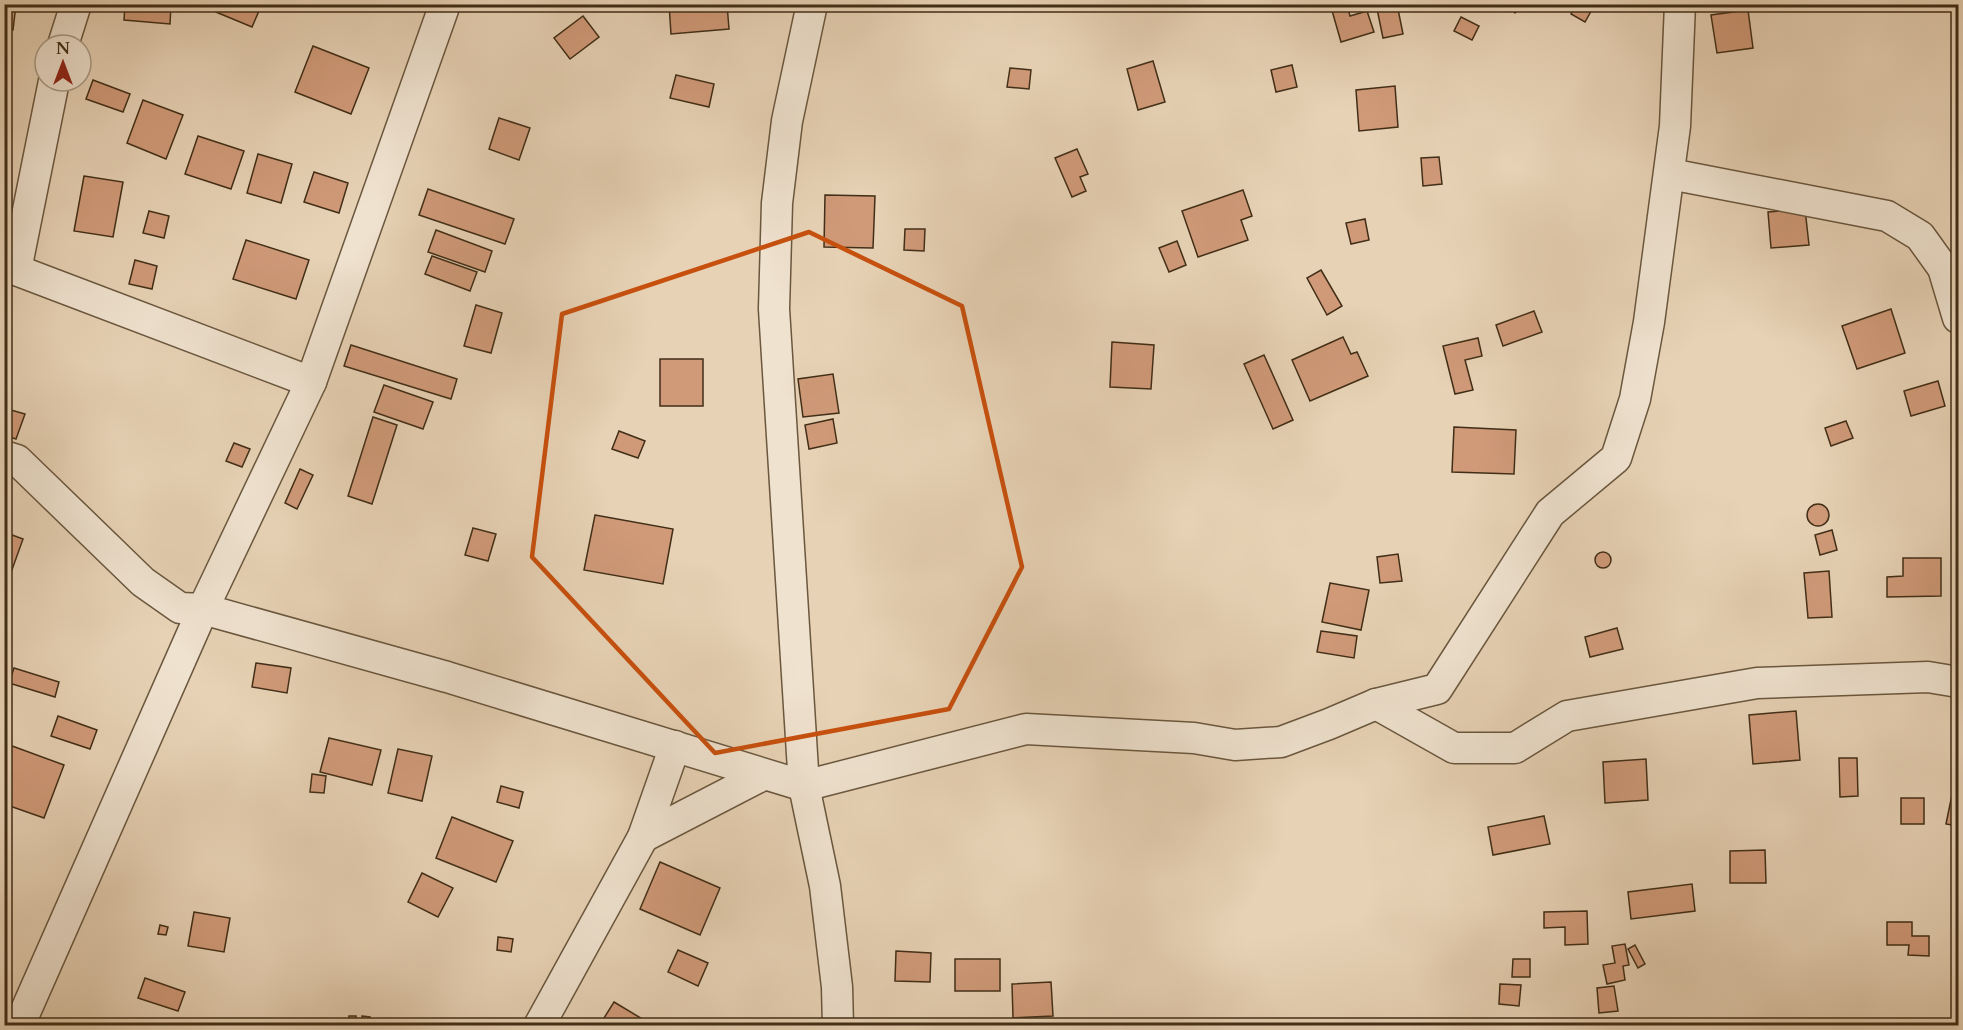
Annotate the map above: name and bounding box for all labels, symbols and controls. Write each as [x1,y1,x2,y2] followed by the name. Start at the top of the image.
[33,33,93,93] north arrow
[56,38,70,60] text: N

